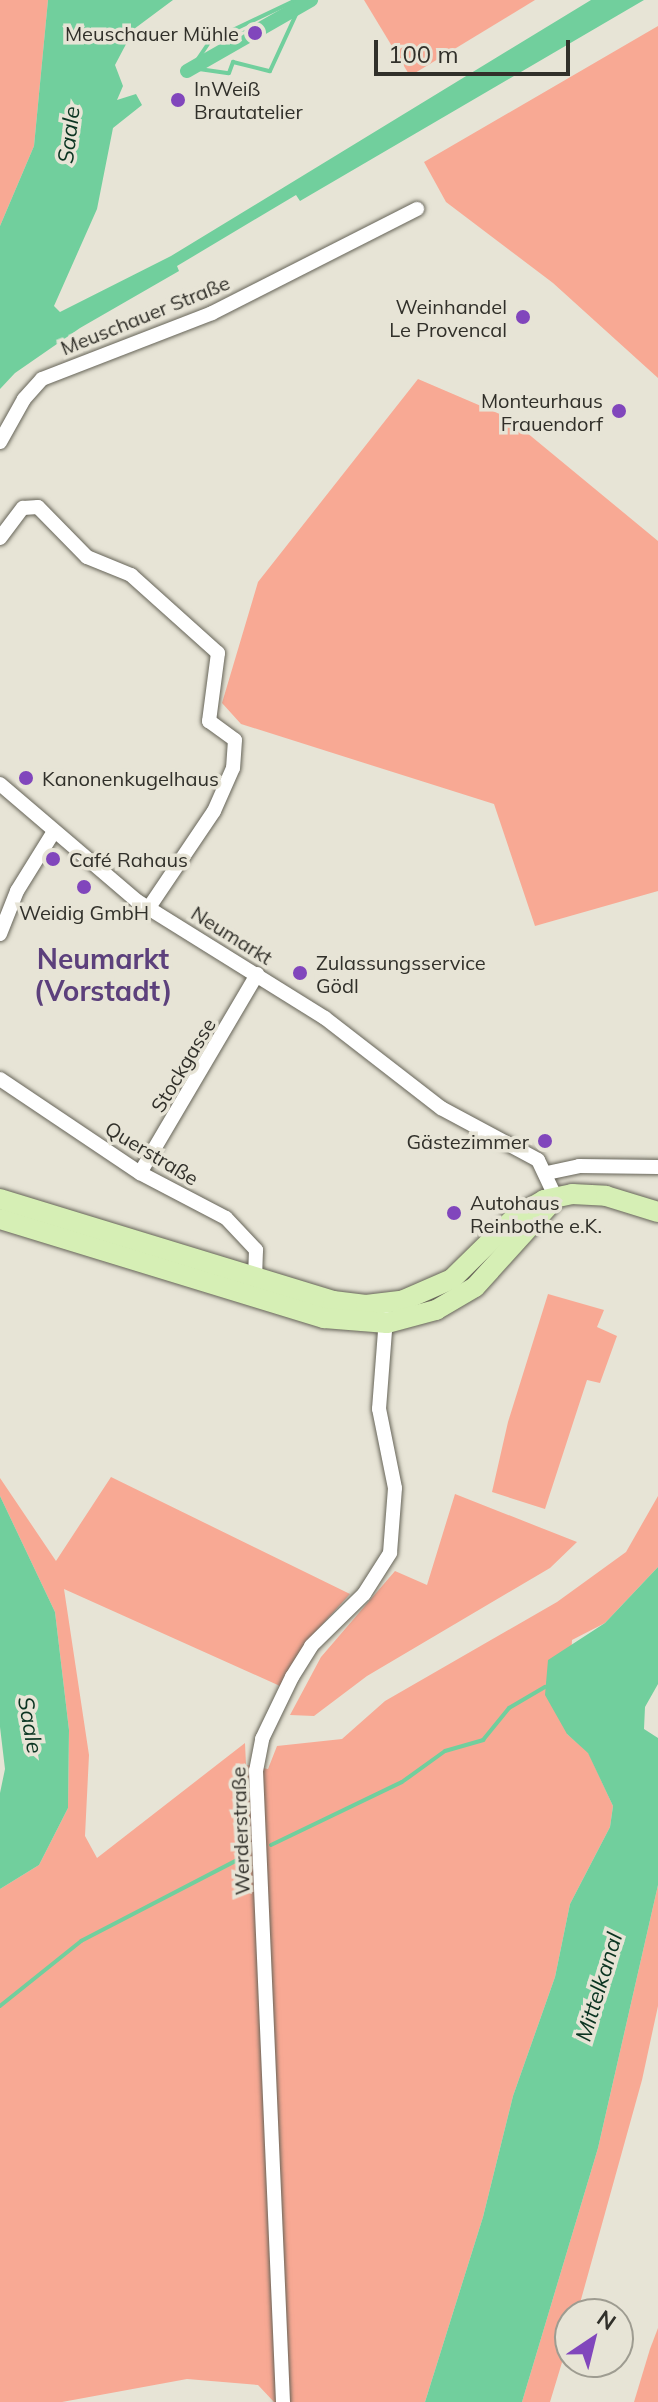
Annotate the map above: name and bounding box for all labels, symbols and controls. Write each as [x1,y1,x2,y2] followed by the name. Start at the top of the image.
[65,21,239,45] place label: Meuschauer Mühle
[246,24,264,42] marker: Meuschauer Mühle
[378,24,574,74] scale bar
[388,39,459,69] text: 100 m
[194,76,303,123] place label: InWeiß Brautatelier
[169,91,187,109] marker: InWeiß Brautatelier
[52,105,86,165] water label: Saale
[57,270,233,360] street label: Meuschauer Straße
[389,294,507,341] place label: Weinhandel Le Provencal
[514,308,532,326] marker: Weinhandel Le Provencal
[481,388,603,435] place label: Monteurhaus Frauendorf
[610,402,628,420] marker: Monteurhaus Frauendorf
[42,766,219,790] place label: Kanonenkugelhaus
[17,769,35,787] marker: Kanonenkugelhaus
[69,847,188,871] place label: Café Rahaus
[44,850,62,868] marker: Café Rahaus
[75,878,93,896] marker: Weidig GmbH
[19,900,149,924] place label: Weidig GmbH
[187,901,277,969] street label: Neumarkt
[34,942,172,1008] district label: Neumarkt (Vorstadt)
[316,950,486,997] place label: Zulassungsservice Gödl
[291,964,309,982] marker: Zulassungsservice Gödl
[146,1014,220,1116] street label: Stockgasse
[101,1116,203,1190] street label: Querstraße
[406,1129,529,1153] place label: Gästezimmer
[536,1132,554,1150] marker: Gästezimmer
[470,1190,602,1237] place label: Autohaus Reinbothe e.K.
[445,1204,463,1222] marker: Autohaus Reinbothe e.K.
[12,1694,48,1756] water label: Saale
[226,1766,254,1896] street label: Werderstraße
[570,1930,628,2044] water label: Mittelkanal
[554,2298,634,2378] north arrow
[592,2304,621,2336] text: N

